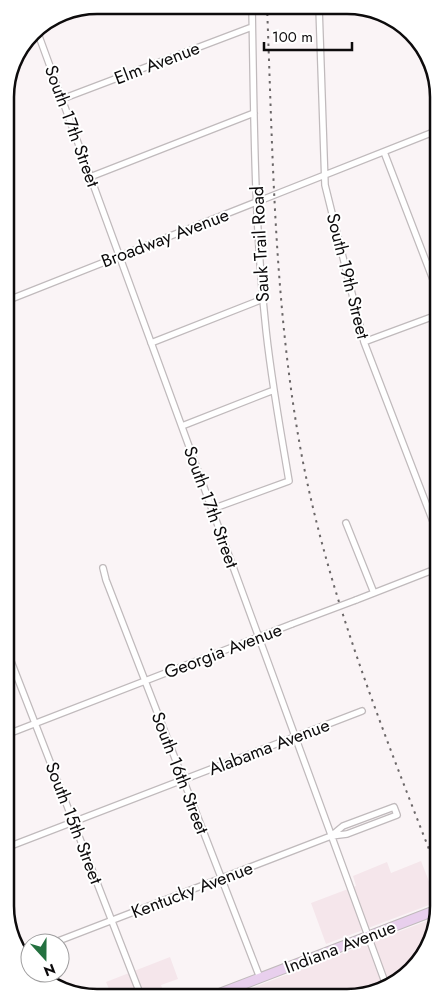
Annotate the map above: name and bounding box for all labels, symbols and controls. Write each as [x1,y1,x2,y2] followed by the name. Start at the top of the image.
[264,20,352,52] scale bar
[272,26,313,48] text: 100 m
[111,35,203,91] street label: Elm Avenue
[38,61,106,191] street label: South 17th Street
[244,185,276,303] street label: Sauk Trail Road
[97,202,233,274] street label: Broadway Avenue
[320,210,376,342] street label: South 19th Street
[177,442,245,572] street label: South 17th Street
[160,617,286,685] street label: Georgia Avenue
[145,708,215,838] street label: South 16th Street
[205,712,333,782] street label: Alabama Avenue
[39,758,109,888] street label: South 15th Street
[127,855,257,925] street label: Kentucky Avenue
[281,914,399,980] street label: Indiana Avenue
[20,933,70,983] north arrow
[41,959,58,981] text: N

